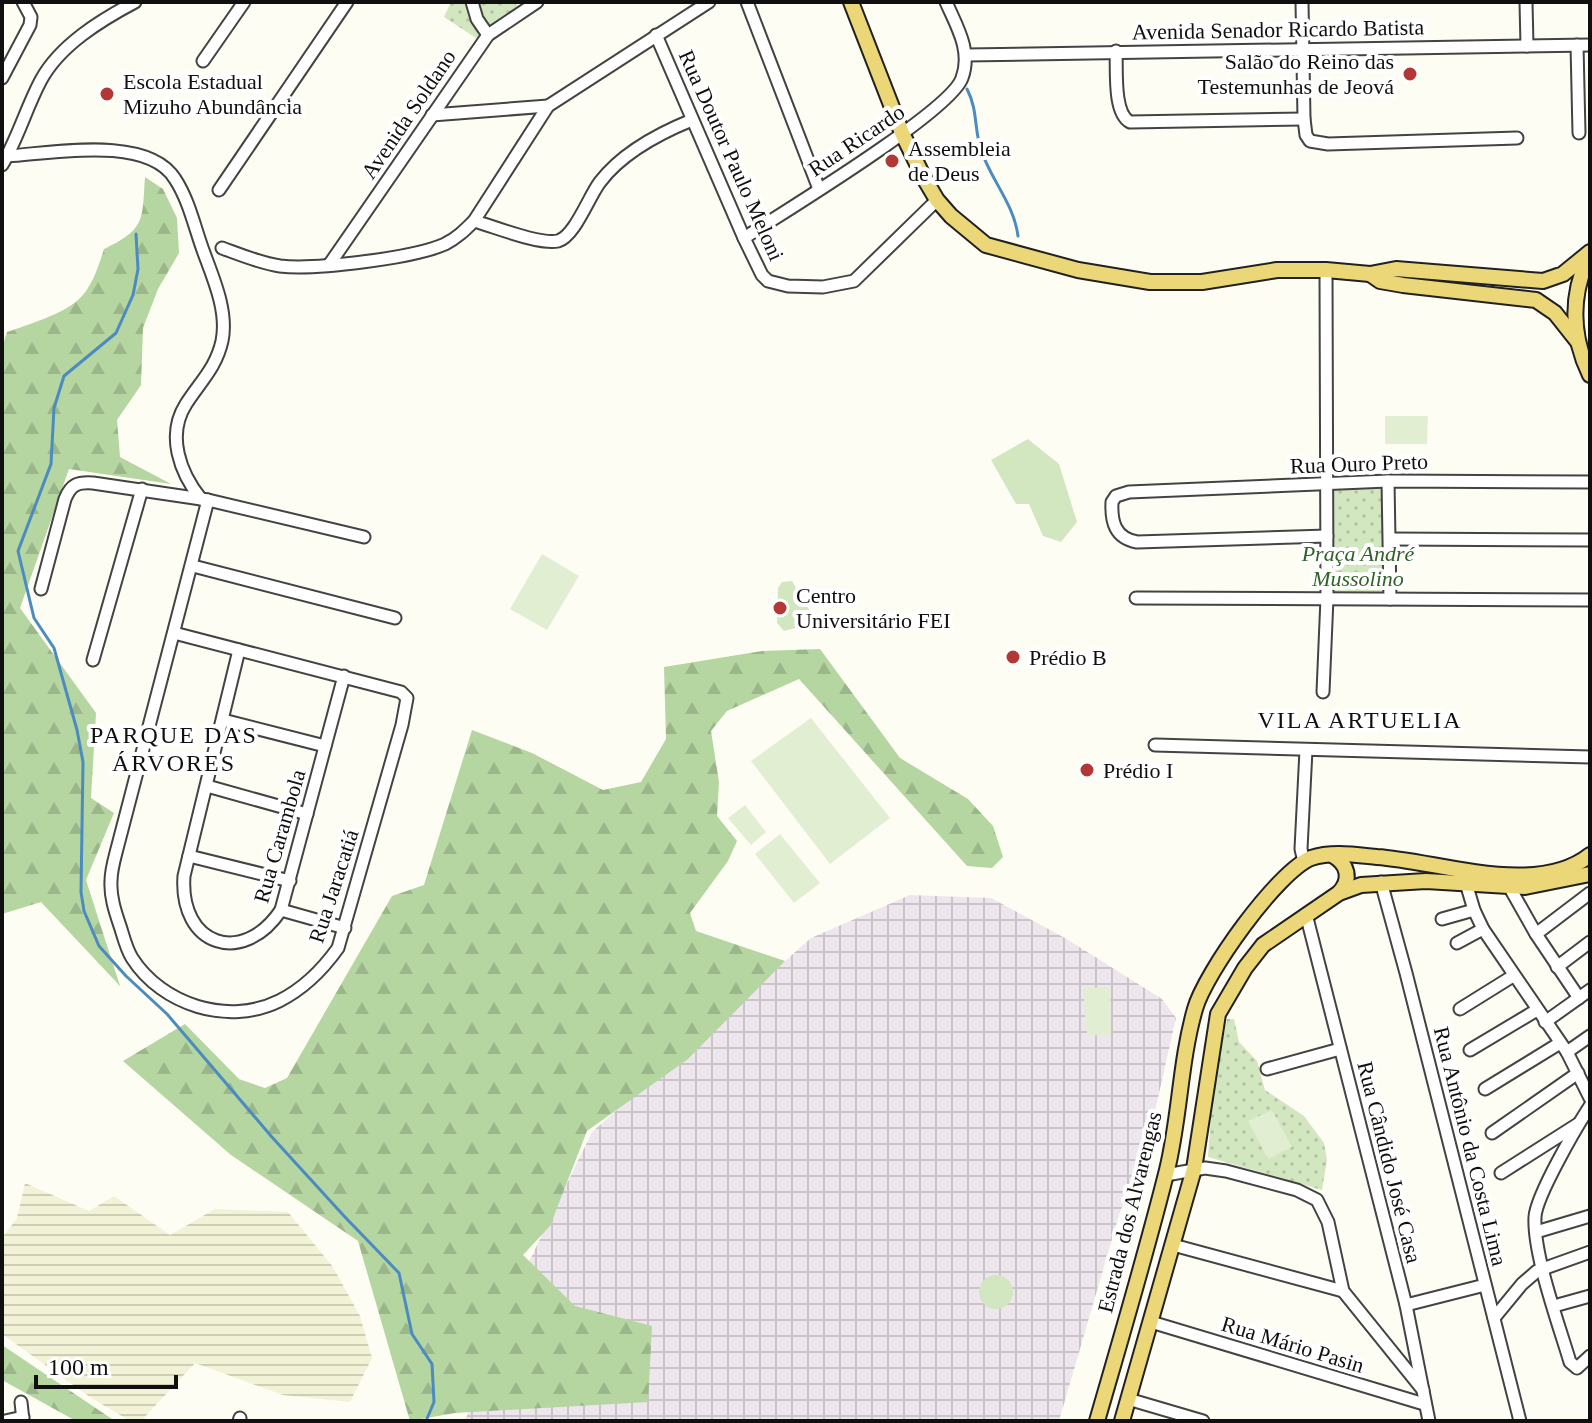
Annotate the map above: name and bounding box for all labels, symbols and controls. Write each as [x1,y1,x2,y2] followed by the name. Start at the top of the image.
[1132,14,1425,45] street label: Avenida Senador Ricardo Batista
[356,45,461,184] street label: Avenida Soldano
[674,46,789,264] street label: Rua Doutor Paulo Meloni
[1198,49,1394,99] place label: Salão do Reino das Testemunhas de Jeová
[1401,65,1419,83] marker: Salão do Reino das Testemunhas de Jeová
[123,69,302,119] place label: Escola Estadual Mizuho Abundância
[98,85,116,103] marker: Escola Estadual Mizuho Abundância
[803,99,909,182] street label: Rua Ricardo
[908,136,1011,186] place label: Assembleia de Deus
[883,152,901,170] marker: Assembleia de Deus
[1290,449,1428,478] street label: Rua Ouro Preto
[1301,541,1416,591] park label: Praça André Mussolino
[796,583,951,633] place label: Centro Universitário FEI
[771,599,789,617] marker: Centro Universitário FEI
[1029,645,1107,670] place label: Prédio B
[1004,648,1022,666] marker: Prédio B
[1257,707,1463,733] district label: VILA ARTUELIA
[90,722,258,776] district label: PARQUE DAS ÁRVORES
[1103,758,1173,783] place label: Prédio I
[1078,761,1096,779] marker: Prédio I
[249,766,311,906] street label: Rua Carambola
[303,826,364,946] street label: Rua Jaracatiá
[1429,1024,1512,1269] street label: Rua Antônio da Costa Lima
[1352,1059,1427,1266] street label: Rua Cândido José Casa
[1092,1109,1167,1315] street label: Estrada dos Alvarengas
[1218,1311,1367,1378] street label: Rua Mário Pasin
[36,1339,176,1389] scale bar
[48,1354,109,1380] text: 100 m

